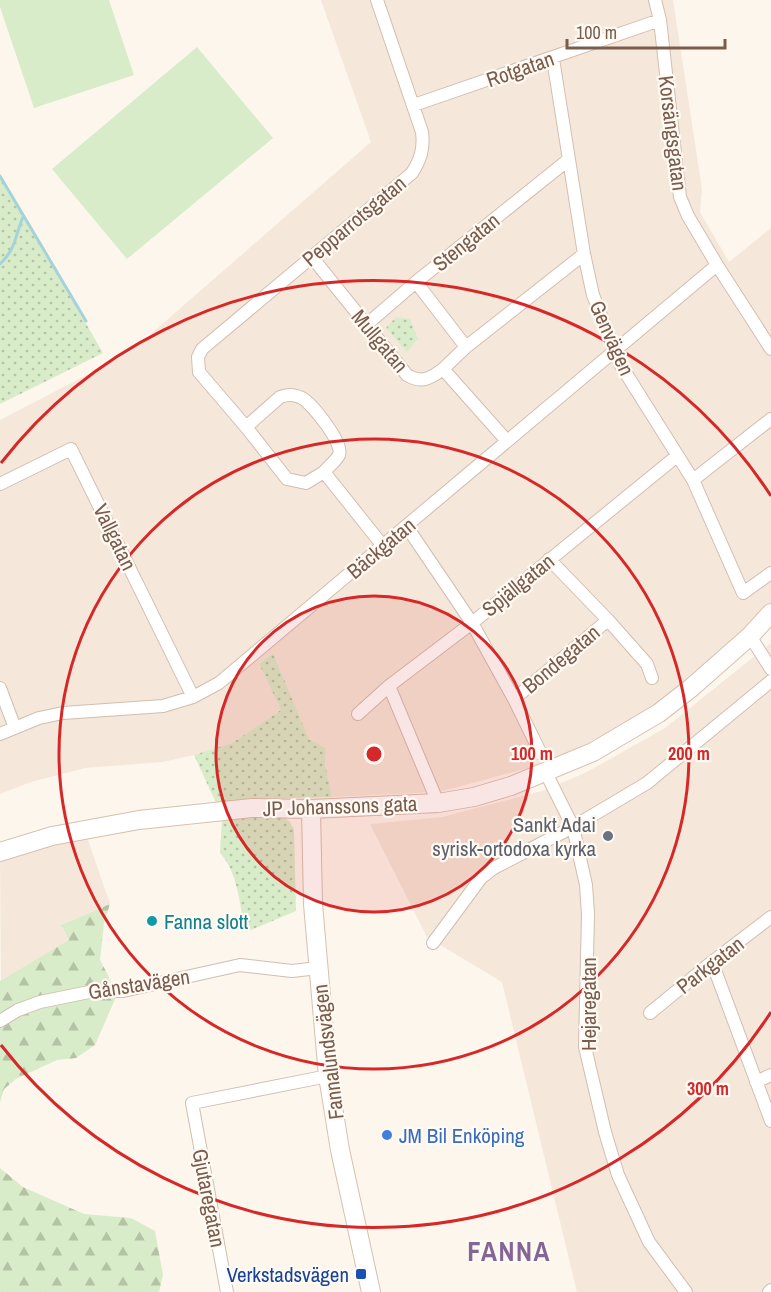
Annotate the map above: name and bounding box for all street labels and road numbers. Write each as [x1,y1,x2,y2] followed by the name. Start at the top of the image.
[482,44,558,94] street label: Rotgatan
[652,74,694,192] street label: Korsängsgatan
[296,169,412,273] street label: Pepparrotsgatan
[426,206,506,278] street label: Stengatan
[583,296,641,380] street label: Genvägen
[345,303,415,379] street label: Mullgatan
[87,499,143,575] street label: Vallgatan
[341,511,421,585] street label: Bäckgatan
[476,547,560,623] street label: Spjällgatan
[516,618,606,700] street label: Bondegatan
[262,789,418,823] street label: JP Johanssons gata
[670,929,750,1001] street label: Parkgatan
[574,957,603,1051] street label: Hejaregatan
[86,962,192,1006] street label: Gånstavägen
[305,983,351,1121] street label: Fannalundsvägen
[185,1146,233,1250] street label: Gjutaregatan

